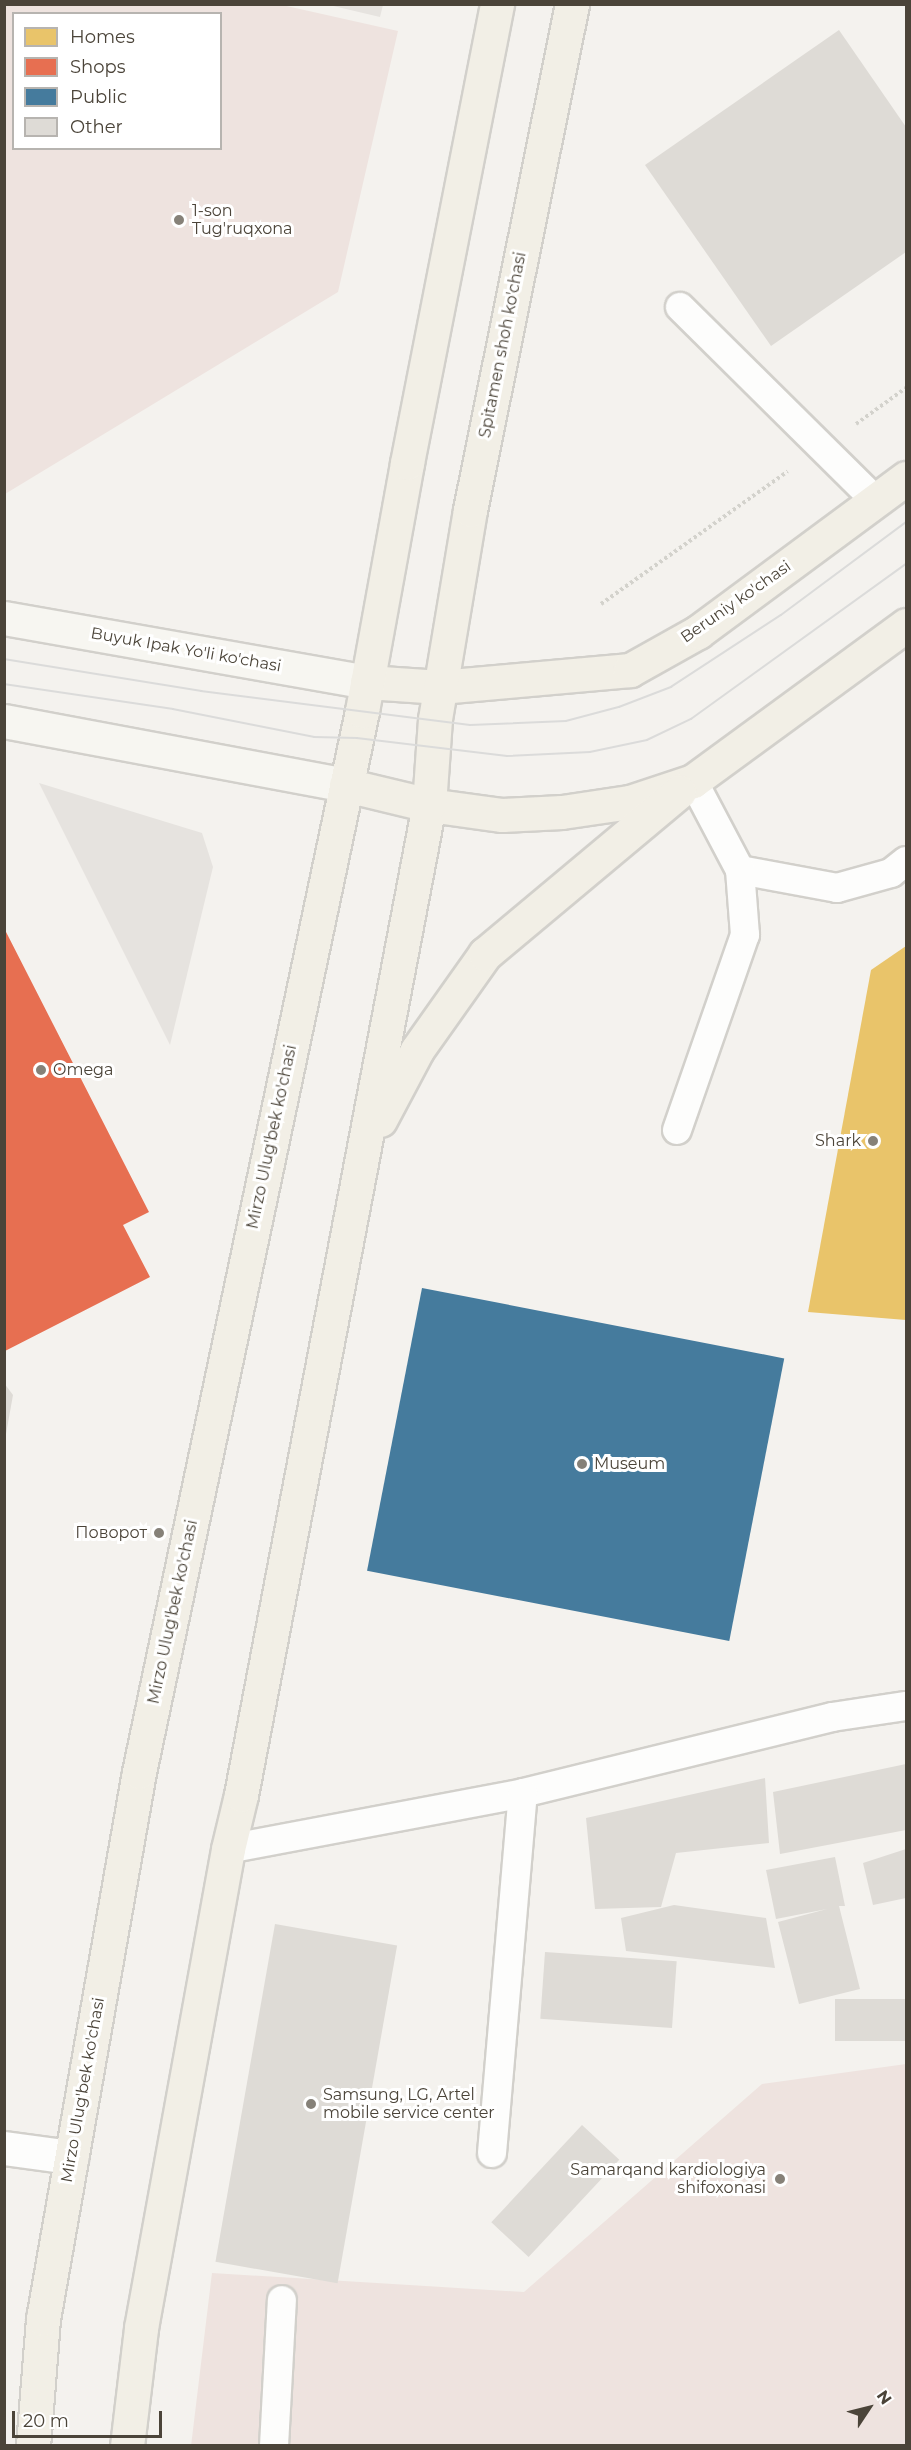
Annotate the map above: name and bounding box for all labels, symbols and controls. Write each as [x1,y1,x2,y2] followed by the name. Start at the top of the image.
[12,12,222,150] legend
[70,26,135,48] text: Homes
[70,56,126,78] text: Shops
[70,86,127,108] text: Public
[70,116,123,138] text: Other
[192,201,292,239] place label: 1-son Tug'ruqxona
[170,211,188,229] marker: 1-son Tug'ruqxona
[476,250,530,440] street label: Spitamen shoh ko'chasi
[677,557,795,647] street label: Beruniy ko'chasi
[89,624,283,676] street label: Buyuk Ipak Yo'li ko'chasi
[243,1043,301,1231] street label: Mirzo Ulug'bek ko'chasi
[53,1060,113,1080] place label: Omega
[34,1063,48,1077] marker: Omega
[815,1131,861,1151] place label: Shark
[866,1134,880,1148] marker: Shark
[594,1454,665,1474] place label: Museum
[575,1457,589,1471] marker: Museum
[144,1518,202,1706] street label: Mirzo Ulug'bek ko'chasi
[75,1523,147,1543] place label: Поворот
[152,1526,166,1540] marker: Поворот
[57,1996,109,2184] street label: Mirzo Ulug'bek ko'chasi
[323,2085,495,2123] place label: Samsung, LG, Artel mobile service center
[304,2097,318,2111] marker: Samsung, LG, Artel mobile service center
[570,2160,766,2198] place label: Samarqand kardiologiya shifoxonasi
[771,2170,789,2188] marker: Samarqand kardiologiya shifoxonasi
[839,2378,899,2438] north arrow
[873,2387,896,2408] text: N
[15,2399,165,2437] scale bar
[23,2410,69,2432] text: 20 m

